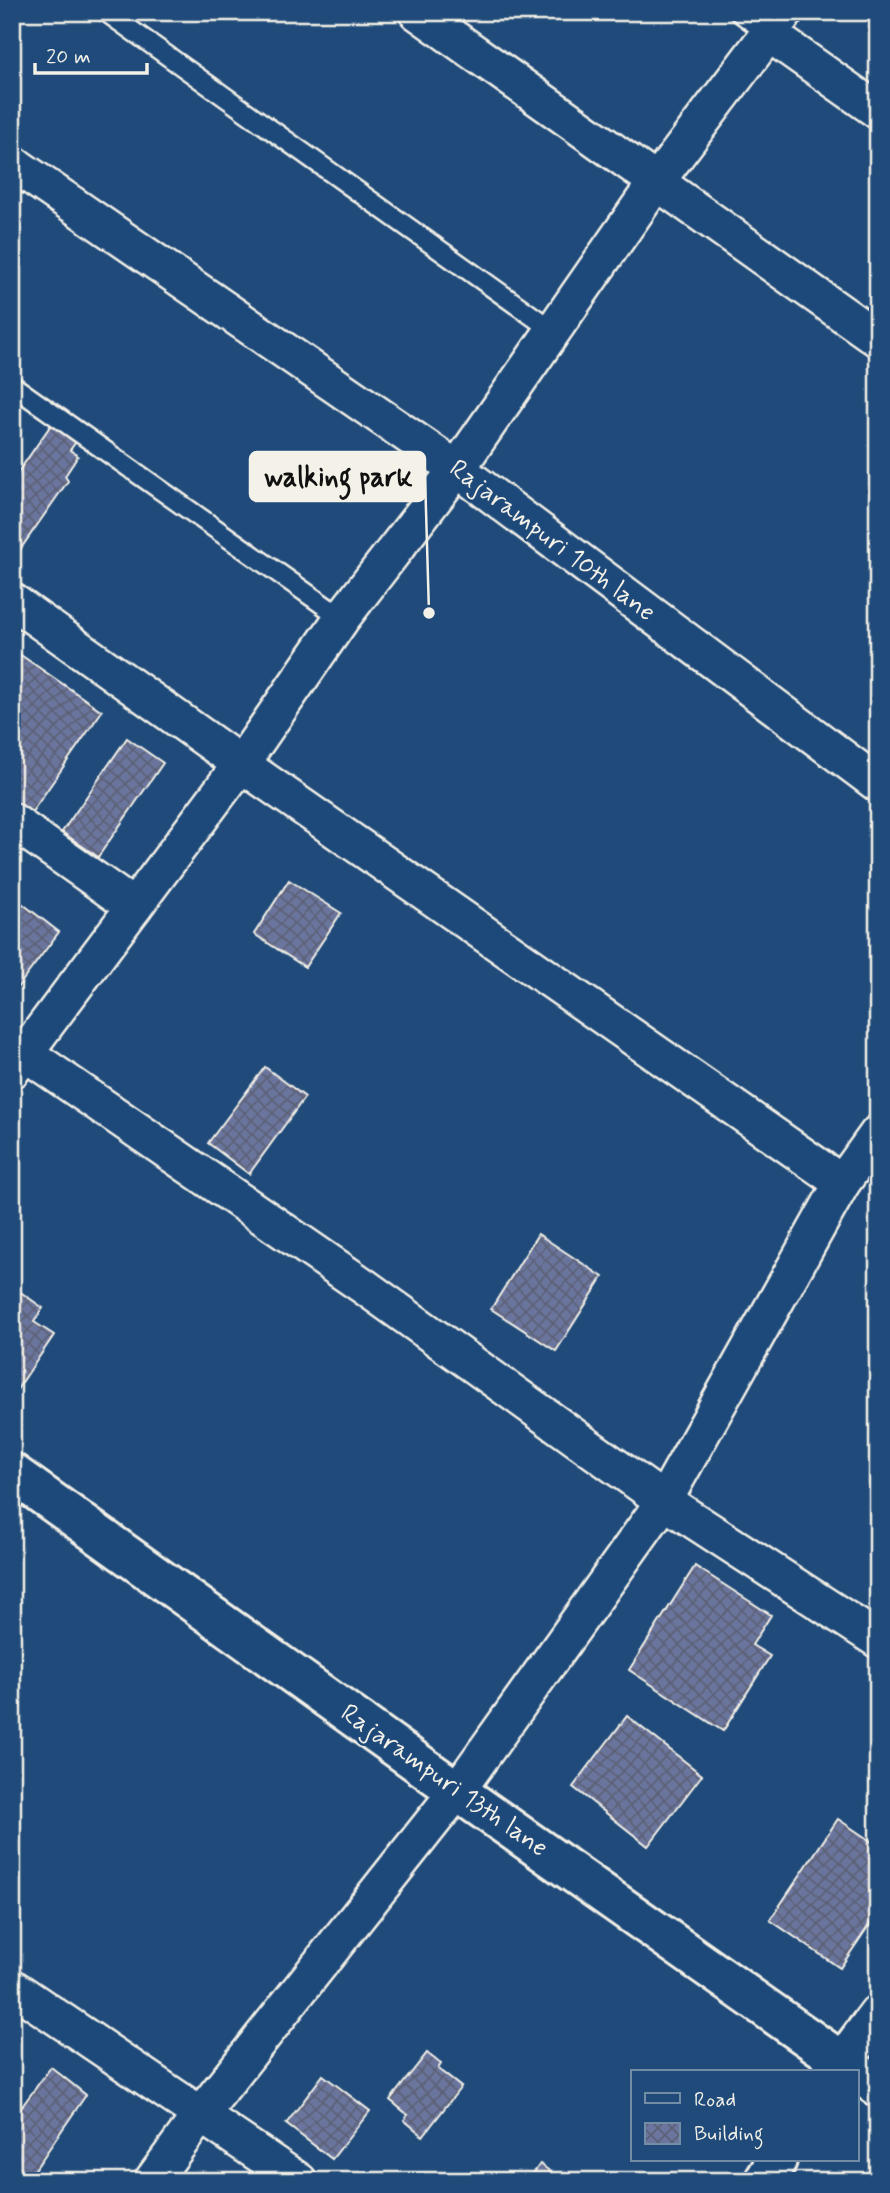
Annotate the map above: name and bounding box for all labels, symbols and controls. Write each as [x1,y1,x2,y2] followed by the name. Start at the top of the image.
[35,32,147,76] scale bar
[46,43,91,71] text: 20 m
[250,452,425,501] callout: walking park
[442,452,662,630] street label: Rajarampuri 10th lane
[263,460,413,500] text: walking park
[334,1697,554,1865] street label: Rajarampuri 13th lane
[631,2070,858,2162] legend
[694,2086,736,2114] text: Road
[694,2120,764,2150] text: Building

